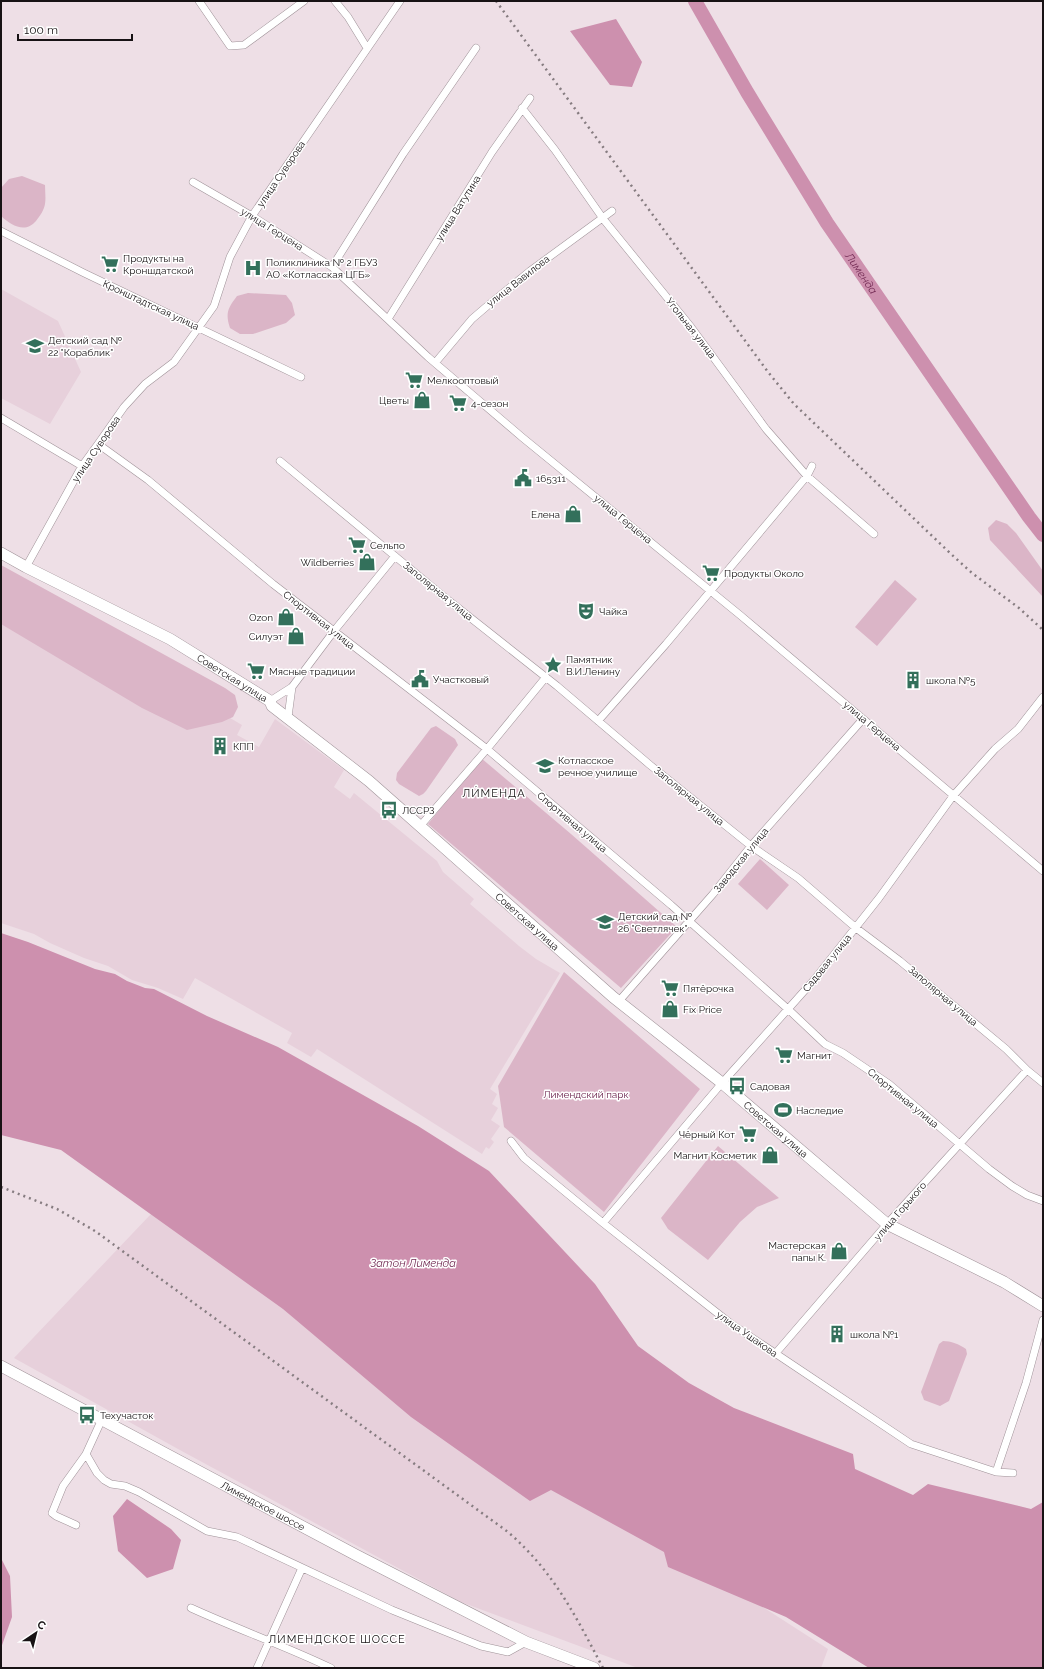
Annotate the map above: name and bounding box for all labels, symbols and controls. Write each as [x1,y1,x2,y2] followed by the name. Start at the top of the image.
[18,16,132,42] scale bar
[24,23,58,37] text: 100 m
[255,139,307,209] street label: улица Суворова
[433,173,483,243] street label: улица Ватутина
[239,206,305,252] street label: улица Герцена
[842,249,880,297] water label: Лименда
[123,253,194,276] place label: Продукты на Кроншдатской
[484,253,552,309] street label: улица Вавилова
[100,254,120,274] supermarket icon: Продукты на Кроншдатской
[266,257,378,280] place label: Поликлиника № 2 ГБУЗ АО «Котласская ЦГБ»
[243,258,263,278] hospital icon: Поликлиника № 2 ГБУЗ АО «Котласская ЦГБ»
[101,278,201,332] street label: Кронштадтская улица
[664,296,718,360] street label: Угольная улица
[48,335,123,358] place label: Детский сад № 22 "Кораблик"
[25,336,45,356] school or university icon: Детский сад № 22 "Кораблик"
[404,370,424,390] supermarket icon: Мелкооптовый
[427,375,499,386] place label: Мелкооптовый
[412,390,432,410] shop icon: Цветы
[448,393,468,413] supermarket icon: 4-сезон
[379,395,409,406] place label: Цветы
[471,398,509,409] place label: 4-сезон
[70,414,122,484] street label: улица Суворова
[513,468,533,488] public building icon: 165311
[536,473,566,484] place label: 165311
[592,492,654,546] street label: улица Герцена
[563,504,583,524] shop icon: Елена
[531,509,560,520] place label: Елена
[347,535,367,555] supermarket icon: Сельпо
[370,540,405,551] place label: Сельпо
[357,552,377,572] shop icon: Wildberries
[300,557,354,568] place label: Wildberries
[401,559,475,623] street label: Заполярная улица
[701,563,721,583] supermarket icon: Продукты Около
[724,568,804,579] place label: Продукты Около
[281,589,357,651] street label: Спортивная улица
[576,601,596,621] theatre icon: Чайка
[599,606,627,617] place label: Чайка
[276,607,296,627] shop icon: Ozon
[249,612,273,623] place label: Ozon
[286,626,306,646] shop icon: Силуэт
[249,631,283,642] place label: Силуэт
[195,652,270,704] street label: Советская улица
[566,654,621,677] place label: Памятник В.И.Ленину
[543,655,563,675] place icon: Памятник В.И.Ленину
[246,661,266,681] supermarket icon: Мясные традиции
[269,666,355,677] place label: Мясные традиции
[410,669,430,689] public building icon: Участковый
[903,670,923,690] building icon: школа №5
[433,674,489,685] place label: Участковый
[926,675,976,686] place label: школа №5
[841,699,903,753] street label: улица Герцена
[210,736,230,756] building icon: КПП
[233,741,254,752] place label: КПП
[558,755,638,778] place label: Котласское речное училище
[535,756,555,776] school or university icon: Котласское речное училище
[652,764,726,828] street label: Заполярная улица
[462,786,526,800] district label: ЛИ́МЕНДА
[535,790,609,854] street label: Спортивная улица
[379,800,399,820] bus stop icon: ЛССРЗ
[402,805,435,816] place label: ЛССРЗ
[712,826,770,894] street label: Заводская улица
[494,890,561,952] street label: Советская улица
[618,911,693,934] place label: Детский сад № 26 "Светлячек"
[595,912,615,932] school or university icon: Детский сад № 26 "Светлячек"
[801,932,853,994] street label: Садовая улица
[906,964,980,1028] street label: Заполярная улица
[660,978,680,998] supermarket icon: Пятёрочка
[683,983,734,994] place label: Пятёрочка
[660,999,680,1019] shop icon: Fix Price
[683,1004,722,1015] place label: Fix Price
[774,1045,794,1065] supermarket icon: Магнит
[797,1050,832,1061] place label: Магнит
[865,1066,941,1130] street label: Спортивная улица
[727,1076,747,1096] bus stop icon: Садовая
[750,1081,790,1092] place label: Садовая
[543,1089,629,1100] park label: Лимендский парк
[742,1099,810,1160] street label: Советская улица
[773,1100,793,1120] sports icon: Наследие
[796,1105,844,1116] place label: Наследие
[738,1124,758,1144] supermarket icon: Чёрный Кот
[679,1129,735,1140] place label: Чёрный Кот
[760,1145,780,1165] shop icon: Магнит Косметик
[673,1150,757,1161] place label: Магнит Косметик
[872,1179,928,1242] street label: улица Горького
[768,1240,826,1263] place label: Мастерская папы К.
[829,1241,849,1261] shop icon: Мастерская папы К.
[370,1257,456,1270] water label: Затон Лименда
[714,1309,780,1359] street label: улица Ушакова
[827,1324,847,1344] building icon: школа №1
[850,1329,899,1340] place label: школа №1
[77,1405,97,1425] bus stop icon: Техучасток
[100,1410,153,1421] place label: Техучасток
[219,1479,307,1532] street label: Лимендское шоссе
[16,1613,56,1653] north arrow
[35,1618,49,1633] text: С
[268,1633,406,1646] district label: ЛИМЕНДСКОЕ ШОССЕ

